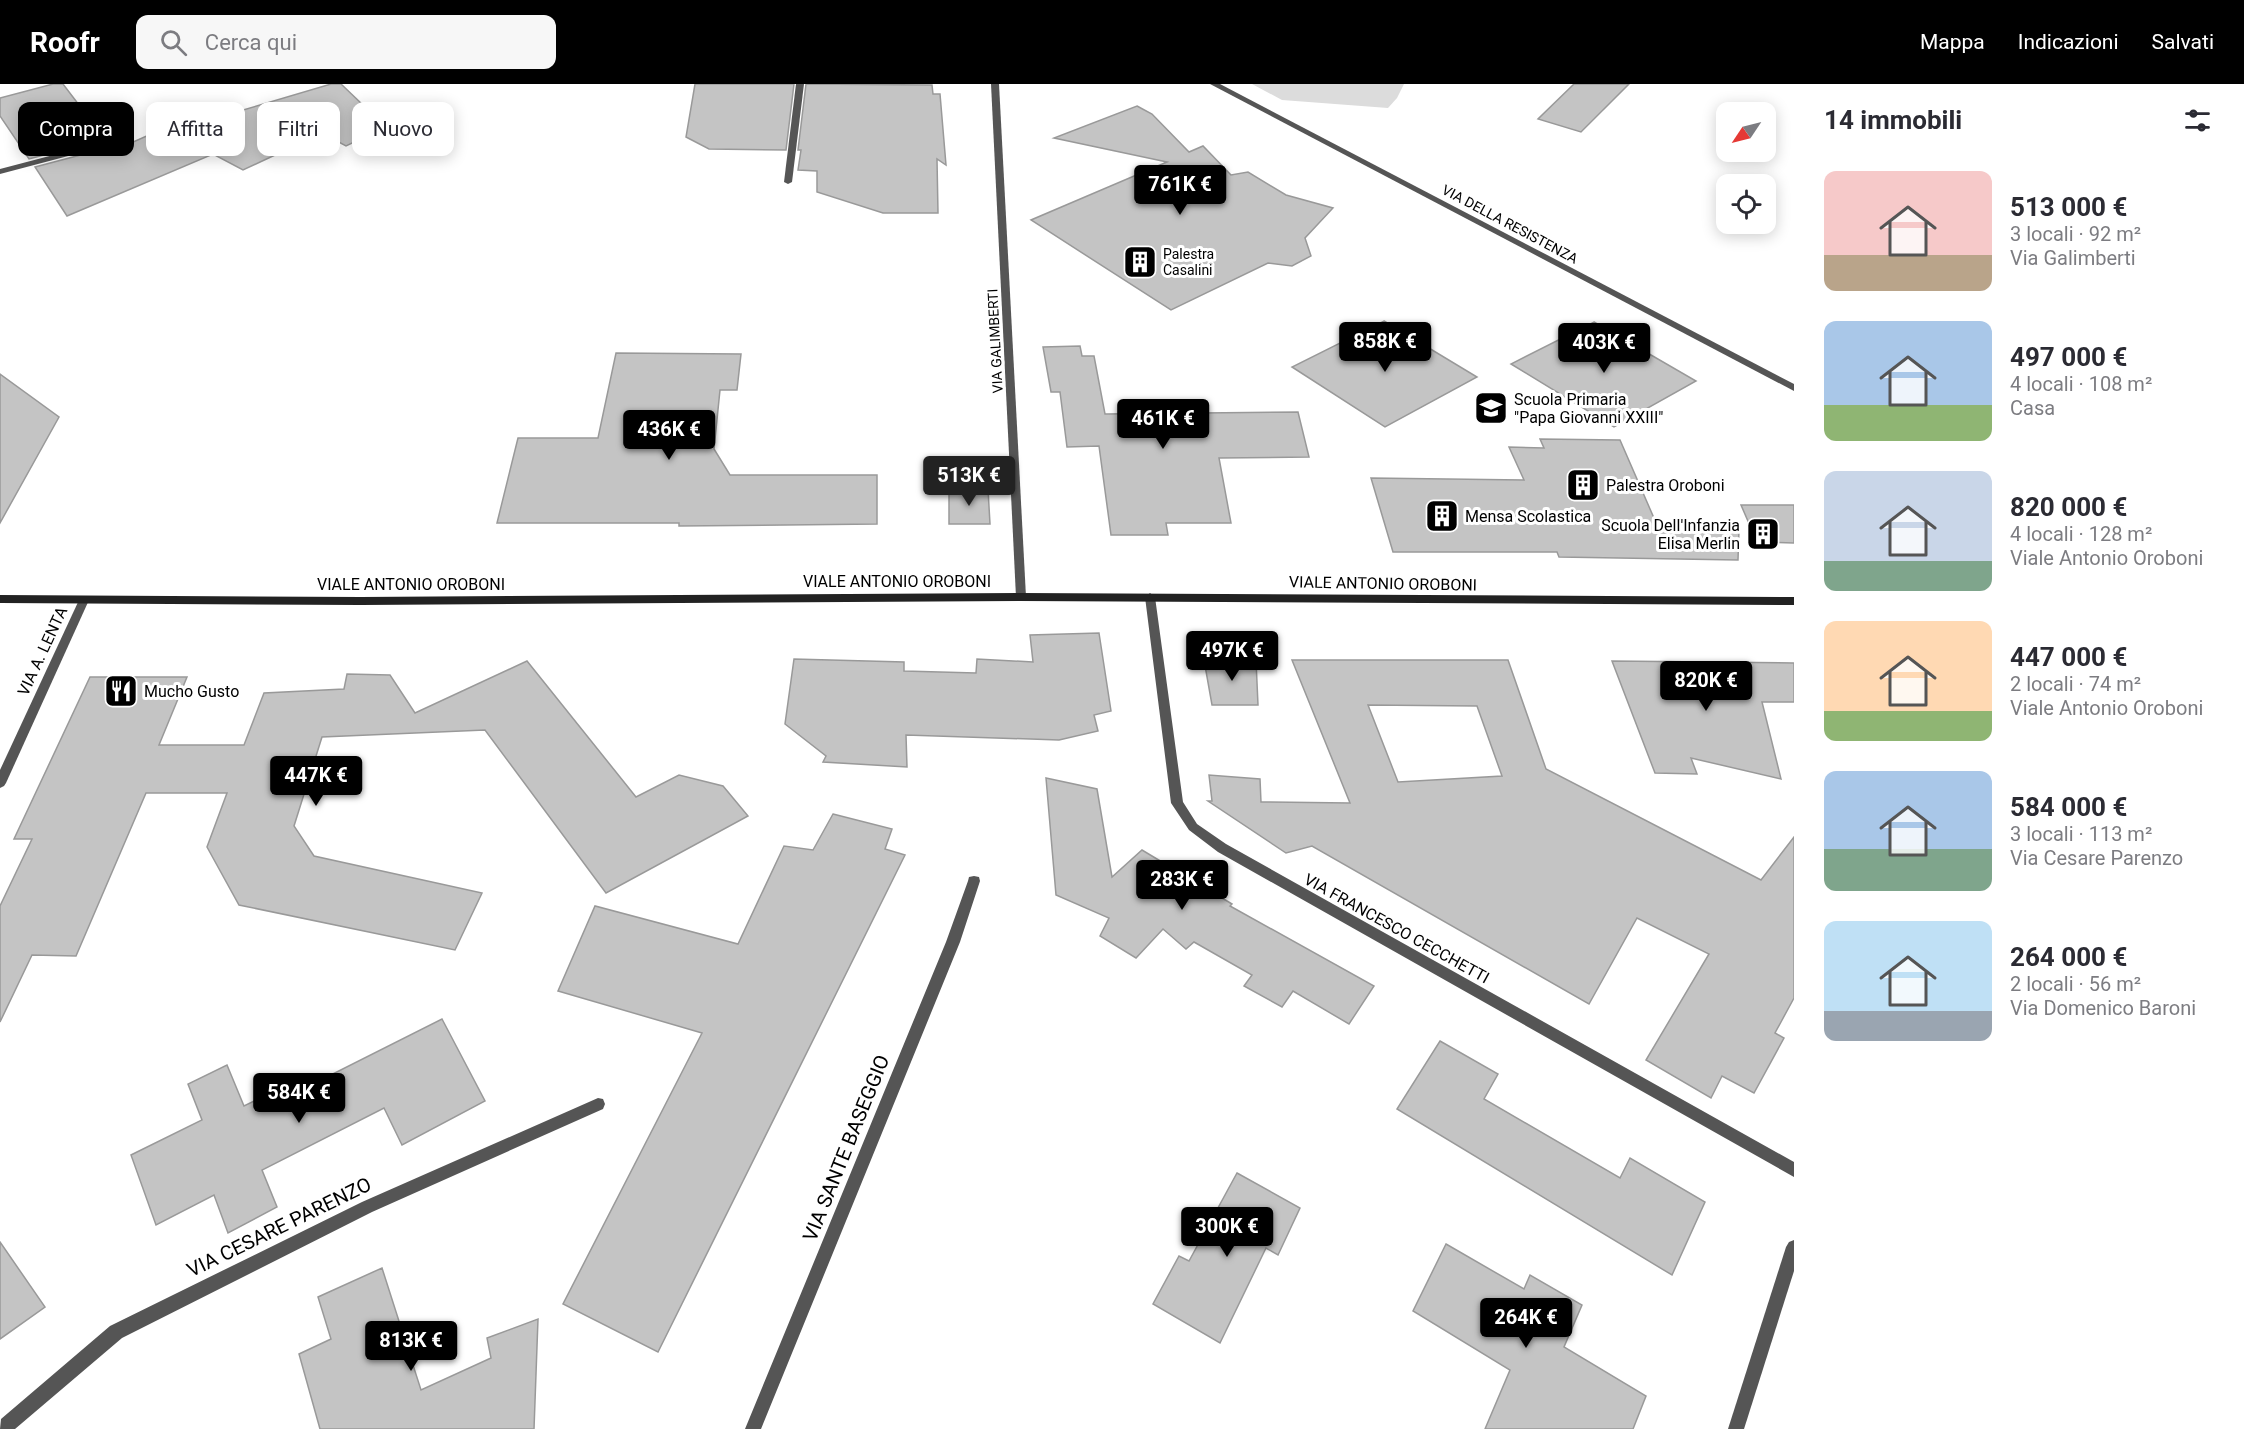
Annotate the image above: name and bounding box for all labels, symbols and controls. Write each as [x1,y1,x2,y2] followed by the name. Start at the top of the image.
[136,15,556,69] search box
[30,26,100,59] text: Roofr
[157,26,190,59] icon: search
[205,30,297,55] text: Cerca qui
[1920,30,1985,54] text: Mappa
[2018,30,2119,54] text: Indicazioni
[2152,30,2214,54] text: Salvati
[18,102,134,156] chip: Compra
[146,102,245,156] chip: Affitta
[257,102,340,156] chip: Filtri
[352,102,454,156] chip: Nuovo
[1716,102,1776,162] north arrow
[1716,102,1776,234] map controls
[2181,104,2214,137] icon: filters
[1824,105,1962,135] text: 14 immobili
[1131,165,1229,216] pin: 761K €
[1148,172,1212,196] text: 761K €
[1716,174,1776,234] button: locate
[1439,181,1581,267] street label: VIA DELLA RESISTENZA
[2010,192,2127,222] text: 513 000 €
[1872,195,1944,267] icon: home
[2010,222,2141,246] text: 3 locali · 92 m²
[1122,244,1158,280] building icon: Palestra Casalini
[1163,246,1214,278] place label: Palestra Casalini
[2010,246,2136,270] text: Via Galimberti
[984,288,1006,394] street label: VIA GALIMBERTI
[1336,322,1434,373] pin: 858K €
[1555,323,1653,374] pin: 403K €
[1353,329,1417,353] text: 858K €
[1572,330,1636,354] text: 403K €
[2010,342,2127,372] text: 497 000 €
[1872,345,1944,417] icon: home
[2010,372,2152,396] text: 4 locali · 108 m²
[1473,390,1509,426] school or university icon: Scuola Primaria "Papa Giovanni XXIII"
[1514,390,1663,427] place label: Scuola Primaria "Papa Giovanni XXIII"
[2010,396,2055,420] text: Casa
[1114,399,1212,450] pin: 461K €
[1131,406,1195,430] text: 461K €
[620,410,718,461] pin: 436K €
[637,417,701,441] text: 436K €
[920,456,1018,507] pin: 513K €
[937,463,1001,487] text: 513K €
[1565,467,1601,503] building icon: Palestra Oroboni
[1606,476,1725,495] place label: Palestra Oroboni
[2010,492,2127,522] text: 820 000 €
[1872,495,1944,567] icon: home
[1424,498,1460,534] building icon: Mensa Scolastica
[1465,507,1591,526] place label: Mensa Scolastica
[1601,516,1740,553] place label: Scuola Dell'Infanzia Elisa Merlin
[1745,516,1781,552] building icon: Scuola Dell'Infanzia Elisa Merlin
[2010,522,2152,546] text: 4 locali · 128 m²
[2010,546,2203,570] text: Viale Antonio Oroboni
[803,572,991,591] street label: VIALE ANTONIO OROBONI
[1289,572,1477,595] street label: VIALE ANTONIO OROBONI
[317,575,505,594] street label: VIALE ANTONIO OROBONI
[14,603,72,699] street label: VIA A. LENTA
[1183,631,1281,682] pin: 497K €
[1200,638,1264,662] text: 497K €
[2010,642,2127,672] text: 447 000 €
[1872,645,1944,717] icon: home
[1657,661,1755,712] pin: 820K €
[1674,668,1738,692] text: 820K €
[2010,672,2141,696] text: 2 locali · 74 m²
[103,673,139,709] restaurant icon: Mucho Gusto
[144,682,239,701] place label: Mucho Gusto
[2010,696,2203,720] text: Viale Antonio Oroboni
[267,756,365,807] pin: 447K €
[284,763,348,787] text: 447K €
[2010,792,2127,822] text: 584 000 €
[1872,795,1944,867] icon: home
[2010,822,2152,846] text: 3 locali · 113 m²
[2010,846,2183,870] text: Via Cesare Parenzo
[1133,860,1231,911] pin: 283K €
[1150,867,1214,891] text: 283K €
[1301,870,1493,987] street label: VIA FRANCESCO CECCHETTI
[2010,942,2127,972] text: 264 000 €
[1872,945,1944,1017] icon: home
[2010,972,2141,996] text: 2 locali · 56 m²
[2010,996,2196,1020] text: Via Domenico Baroni
[798,1051,894,1245] street label: VIA SANTE BASEGGIO
[250,1073,348,1124] pin: 584K €
[267,1080,331,1104] text: 584K €
[183,1172,375,1282] street label: VIA CESARE PARENZO
[1178,1207,1276,1258] pin: 300K €
[1195,1214,1259,1238] text: 300K €
[1477,1298,1575,1349] pin: 264K €
[1494,1305,1558,1329] text: 264K €
[362,1321,460,1372] pin: 813K €
[379,1328,443,1352] text: 813K €

